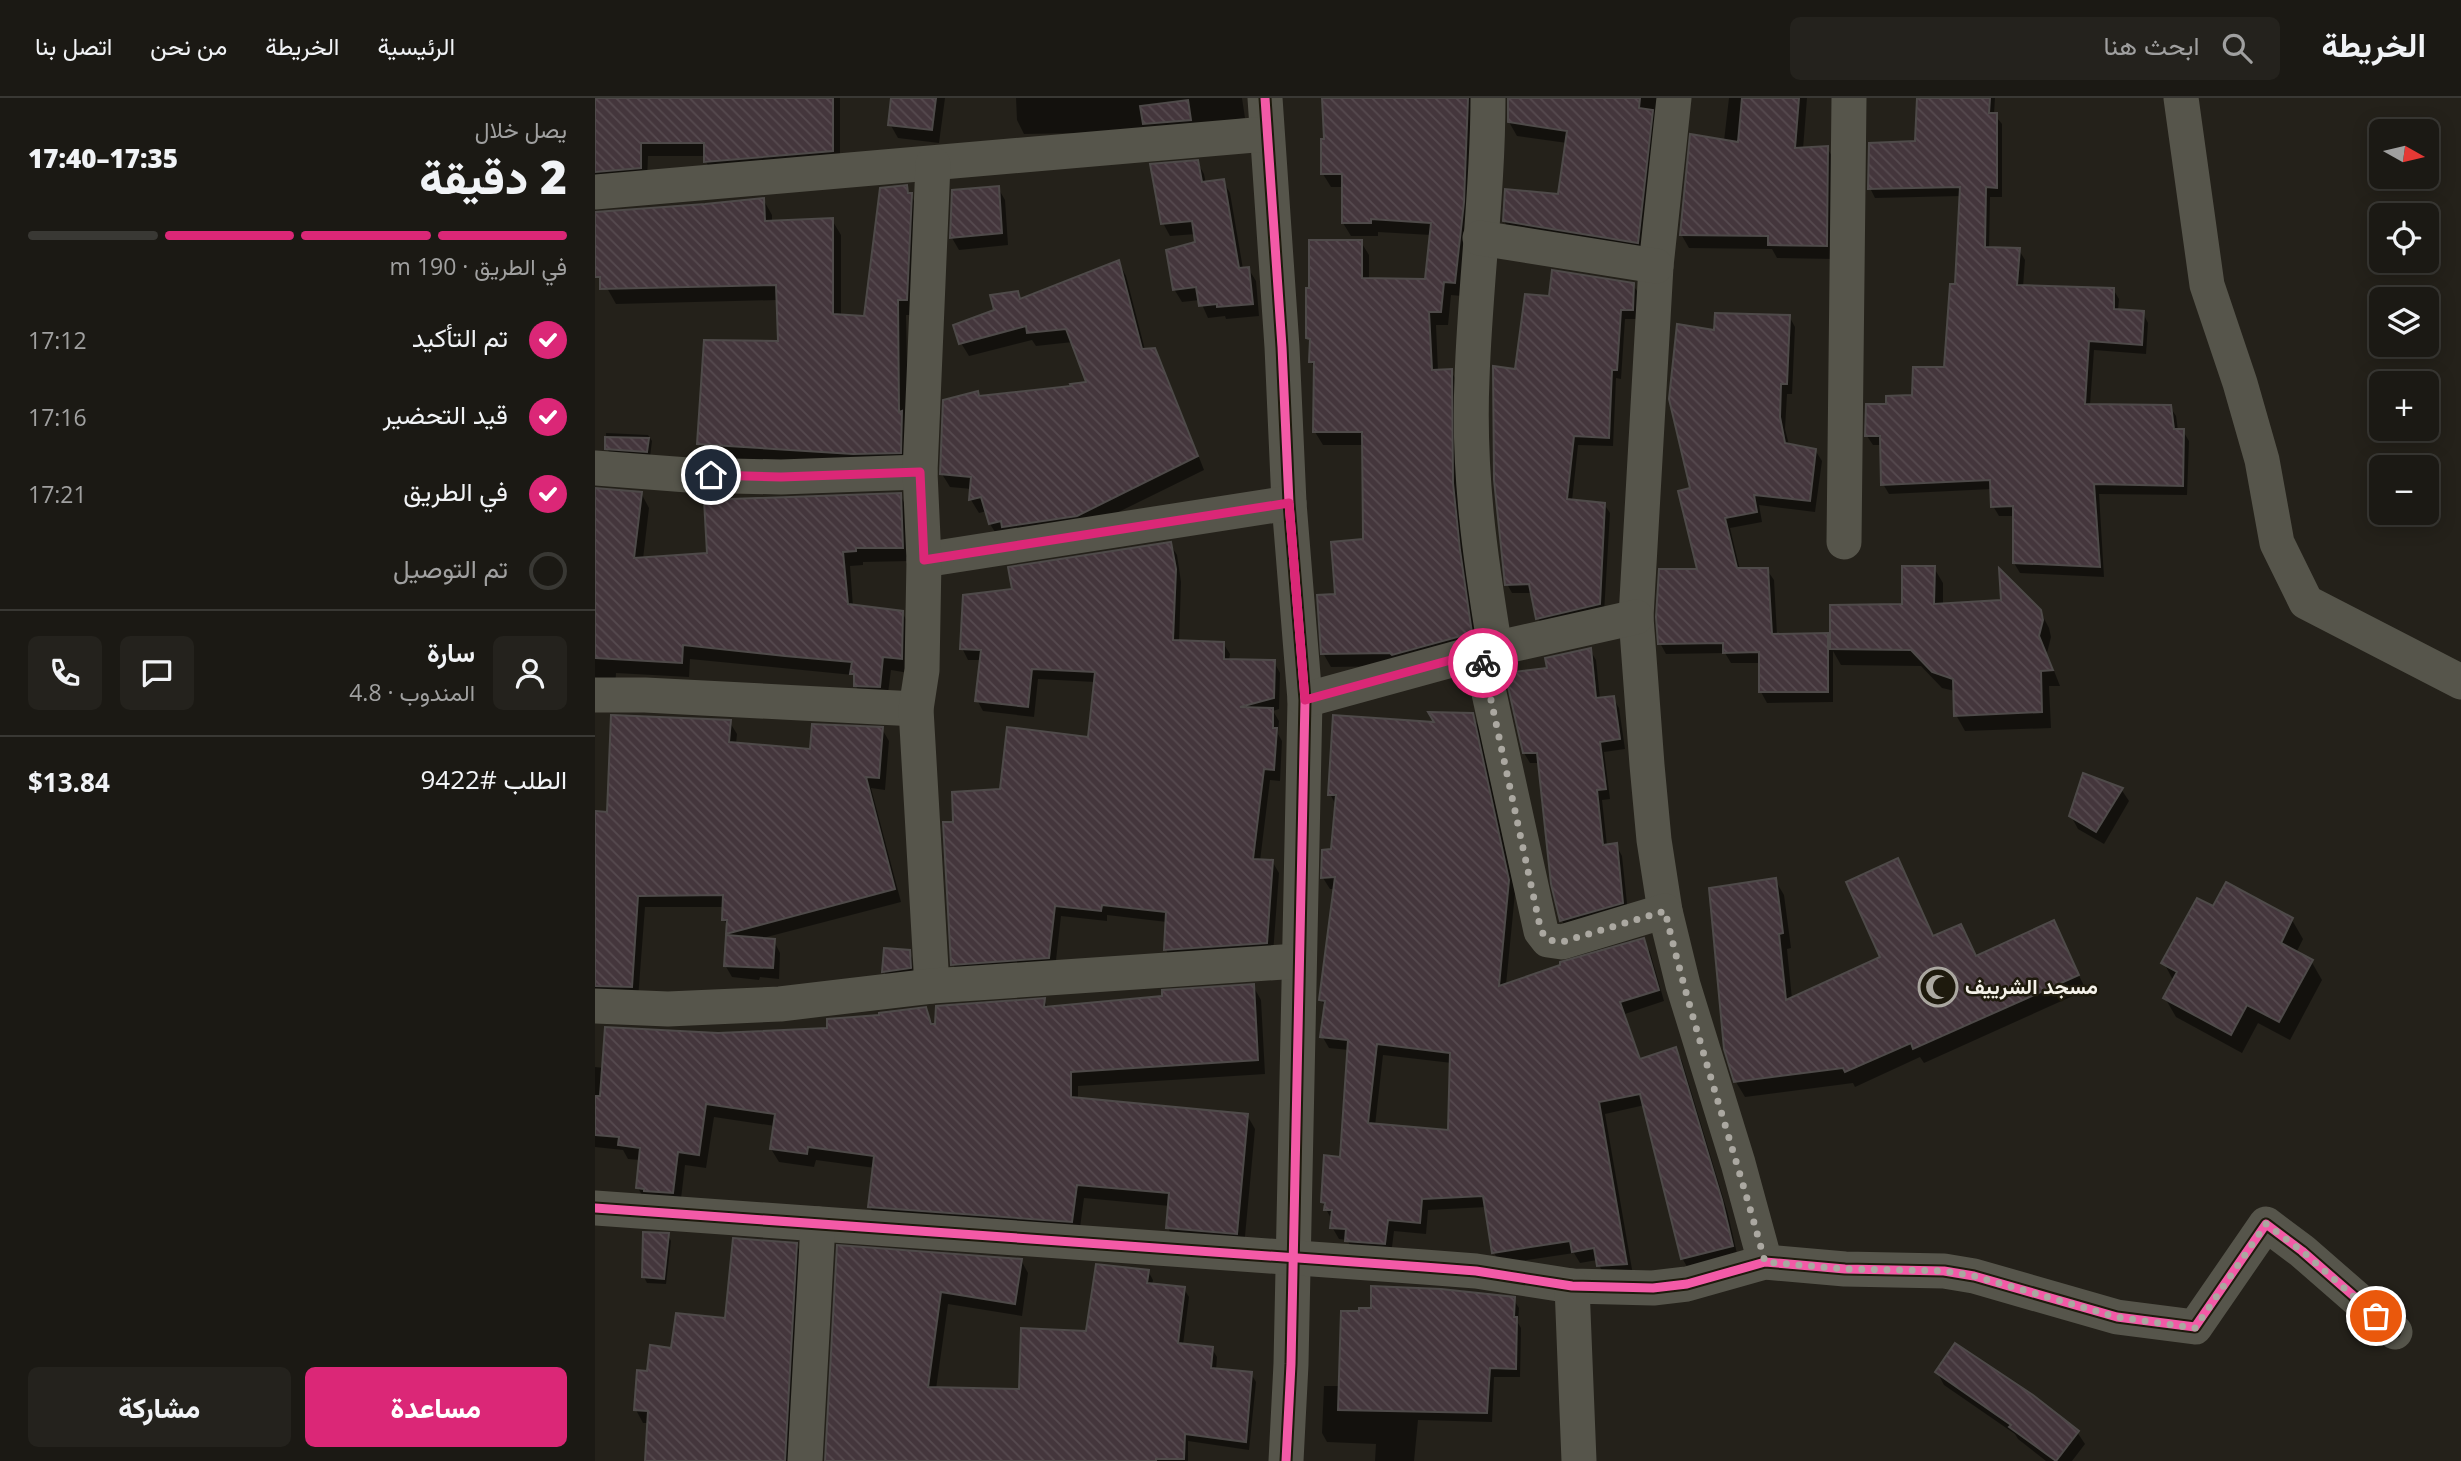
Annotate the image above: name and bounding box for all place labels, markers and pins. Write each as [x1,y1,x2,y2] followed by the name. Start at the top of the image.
[681,445,741,505] pin
[1917,966,1959,1008] mosque icon: مسجد الشرييف
[1965,972,2098,1000] place label: مسجد الشرييف
[2346,1286,2406,1346] pin

